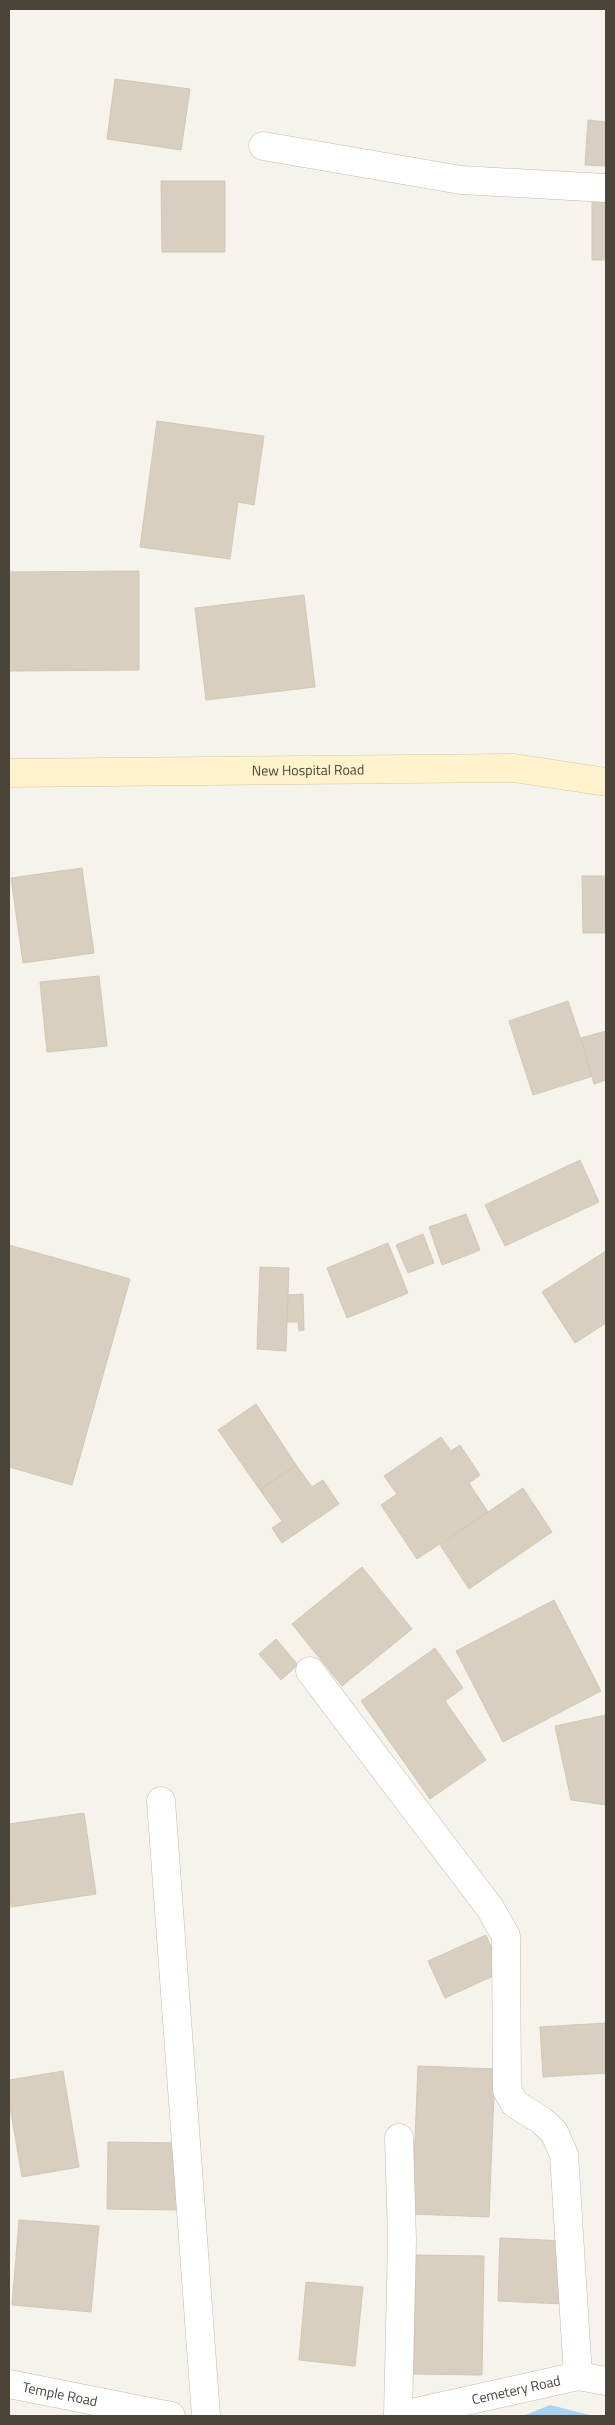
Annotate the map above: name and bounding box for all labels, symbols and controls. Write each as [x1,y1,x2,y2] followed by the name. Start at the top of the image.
[252,758,364,781] street label: New Hospital Road
[470,2369,562,2409] street label: Cemetery Road
[21,2376,99,2411] street label: Temple Road

